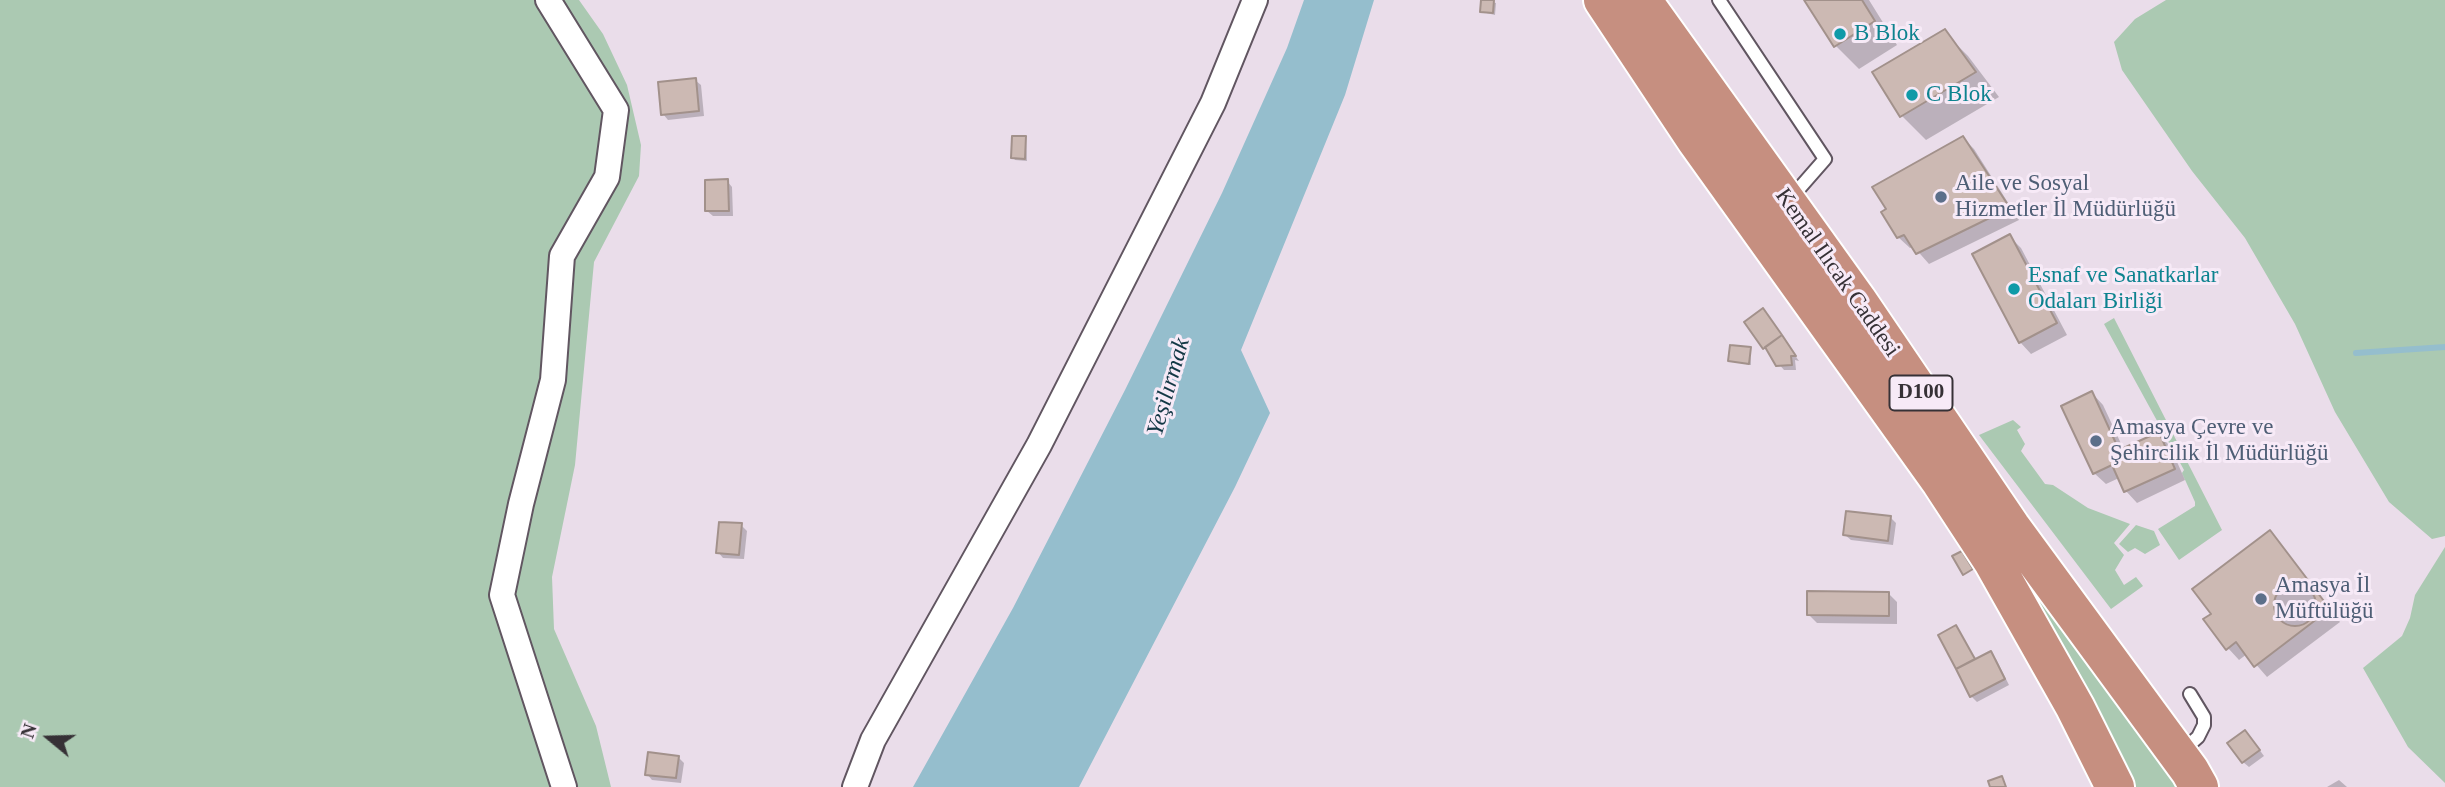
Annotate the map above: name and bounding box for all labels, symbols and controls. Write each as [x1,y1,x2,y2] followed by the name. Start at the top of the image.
[1854,20,1920,48] place label: B Blok
[1832,26,1848,42] marker: B Blok
[1926,81,1992,109] place label: C Blok
[1904,87,1920,103] marker: C Blok
[1955,170,2176,224] place label: Aile ve Sosyal Hizmetler İl Müdürlüğü
[1769,183,1905,363] street label: Kemal Ilıcak Caddesi
[1933,189,1949,205] marker: Aile ve Sosyal Hizmetler İl Müdürlüğü
[2028,262,2218,316] place label: Esnaf ve Sanatkarlar Odaları Birliği
[2006,281,2022,297] marker: Esnaf ve Sanatkarlar Odaları Birliği
[1141,335,1197,439] water label: Yeşilırmak
[1890,376,1952,410] road number: D100
[2110,414,2328,468] place label: Amasya Çevre ve Şehircilik İl Müdürlüğü
[2088,433,2104,449] marker: Amasya Çevre ve Şehircilik İl Müdürlüğü
[2275,572,2373,626] place label: Amasya İl Müftülüğü
[2253,591,2269,607] marker: Amasya İl Müftülüğü
[14,703,84,773] north arrow
[17,721,41,741] text: N

